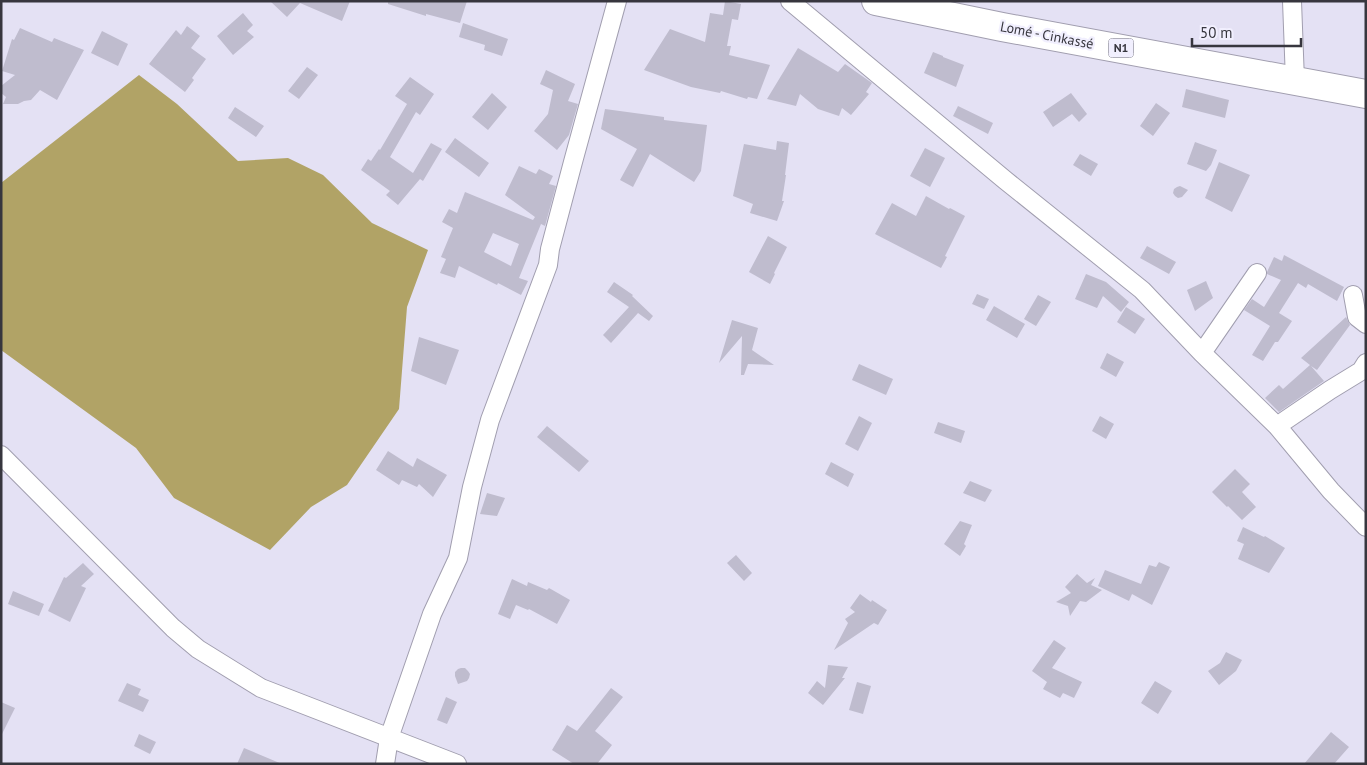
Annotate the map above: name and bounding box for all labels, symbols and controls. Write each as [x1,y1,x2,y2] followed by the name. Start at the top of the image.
[1192,15,1301,47] scale bar
[999,17,1095,53] street label: Lomé - Cinkassé
[1200,23,1233,42] text: 50 m
[1108,38,1134,58] road number: N1

